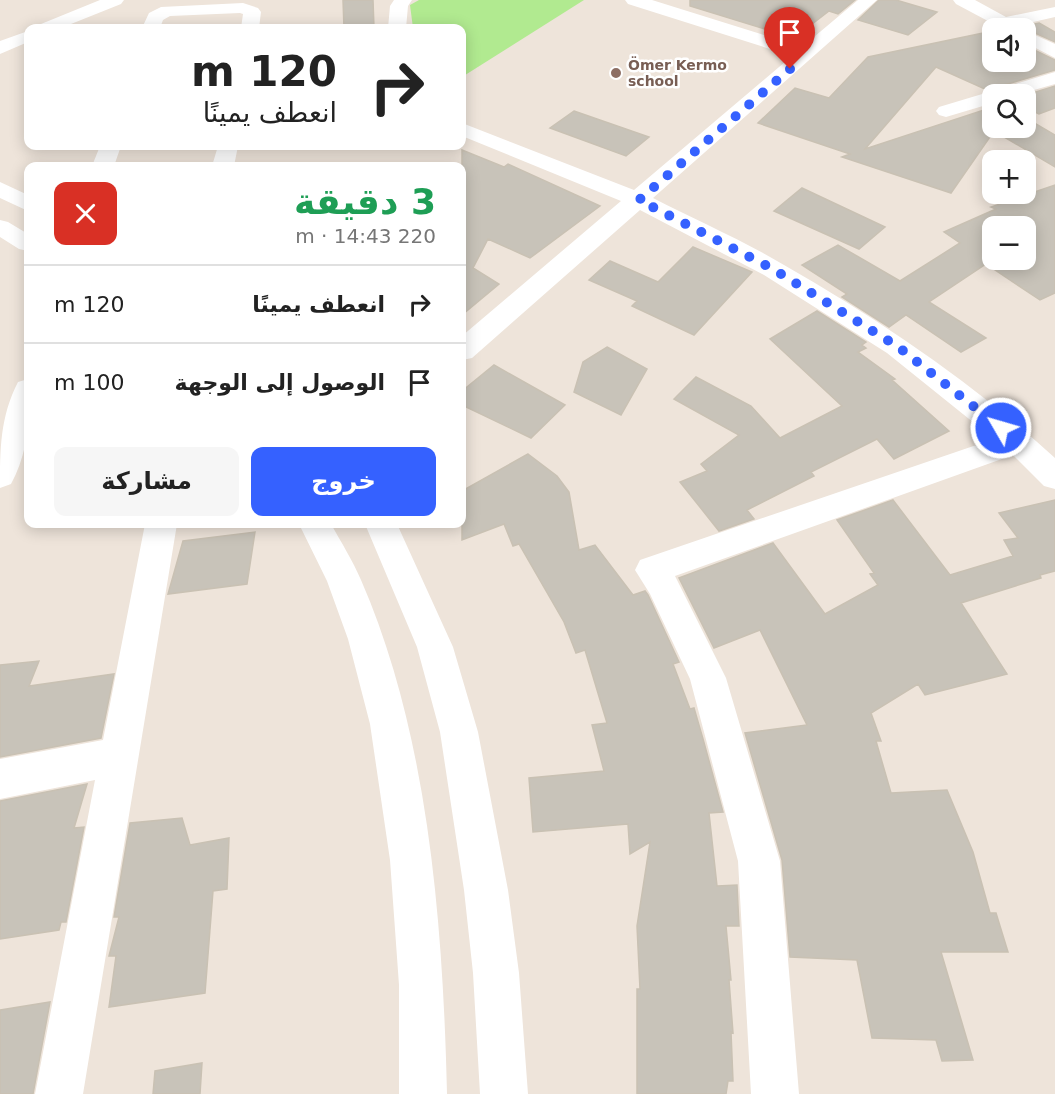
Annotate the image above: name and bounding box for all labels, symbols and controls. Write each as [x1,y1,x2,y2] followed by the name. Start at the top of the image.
[764,7,815,69] pin
[773,16,806,49] icon: arrive
[982,18,1036,270] map controls
[982,18,1036,72] button: sound
[191,47,337,96] text: 120 m
[358,48,436,126] icon: right
[628,56,727,89] place label: Ömer Kermo school
[609,66,623,80] marker: Ömer Kermo school
[982,84,1036,138] button: search
[203,97,337,128] text: انعطف يمينًا
[982,150,1036,204] button: +
[294,181,436,222] text: 3 دقيقة
[54,182,117,245] button: close
[982,216,1036,270] button: −
[295,224,436,248] text: 220 m · 14:43
[403,288,436,321] icon: right
[54,292,124,317] text: 120 m
[252,292,385,317] text: انعطف يمينًا
[403,366,436,399] icon: arrive
[54,370,124,395] text: 100 m
[175,370,385,395] text: الوصول إلى الوجهة
[969,396,1033,460] position arrow
[54,447,239,516] button: مشاركة
[251,447,436,516] button: خروج

